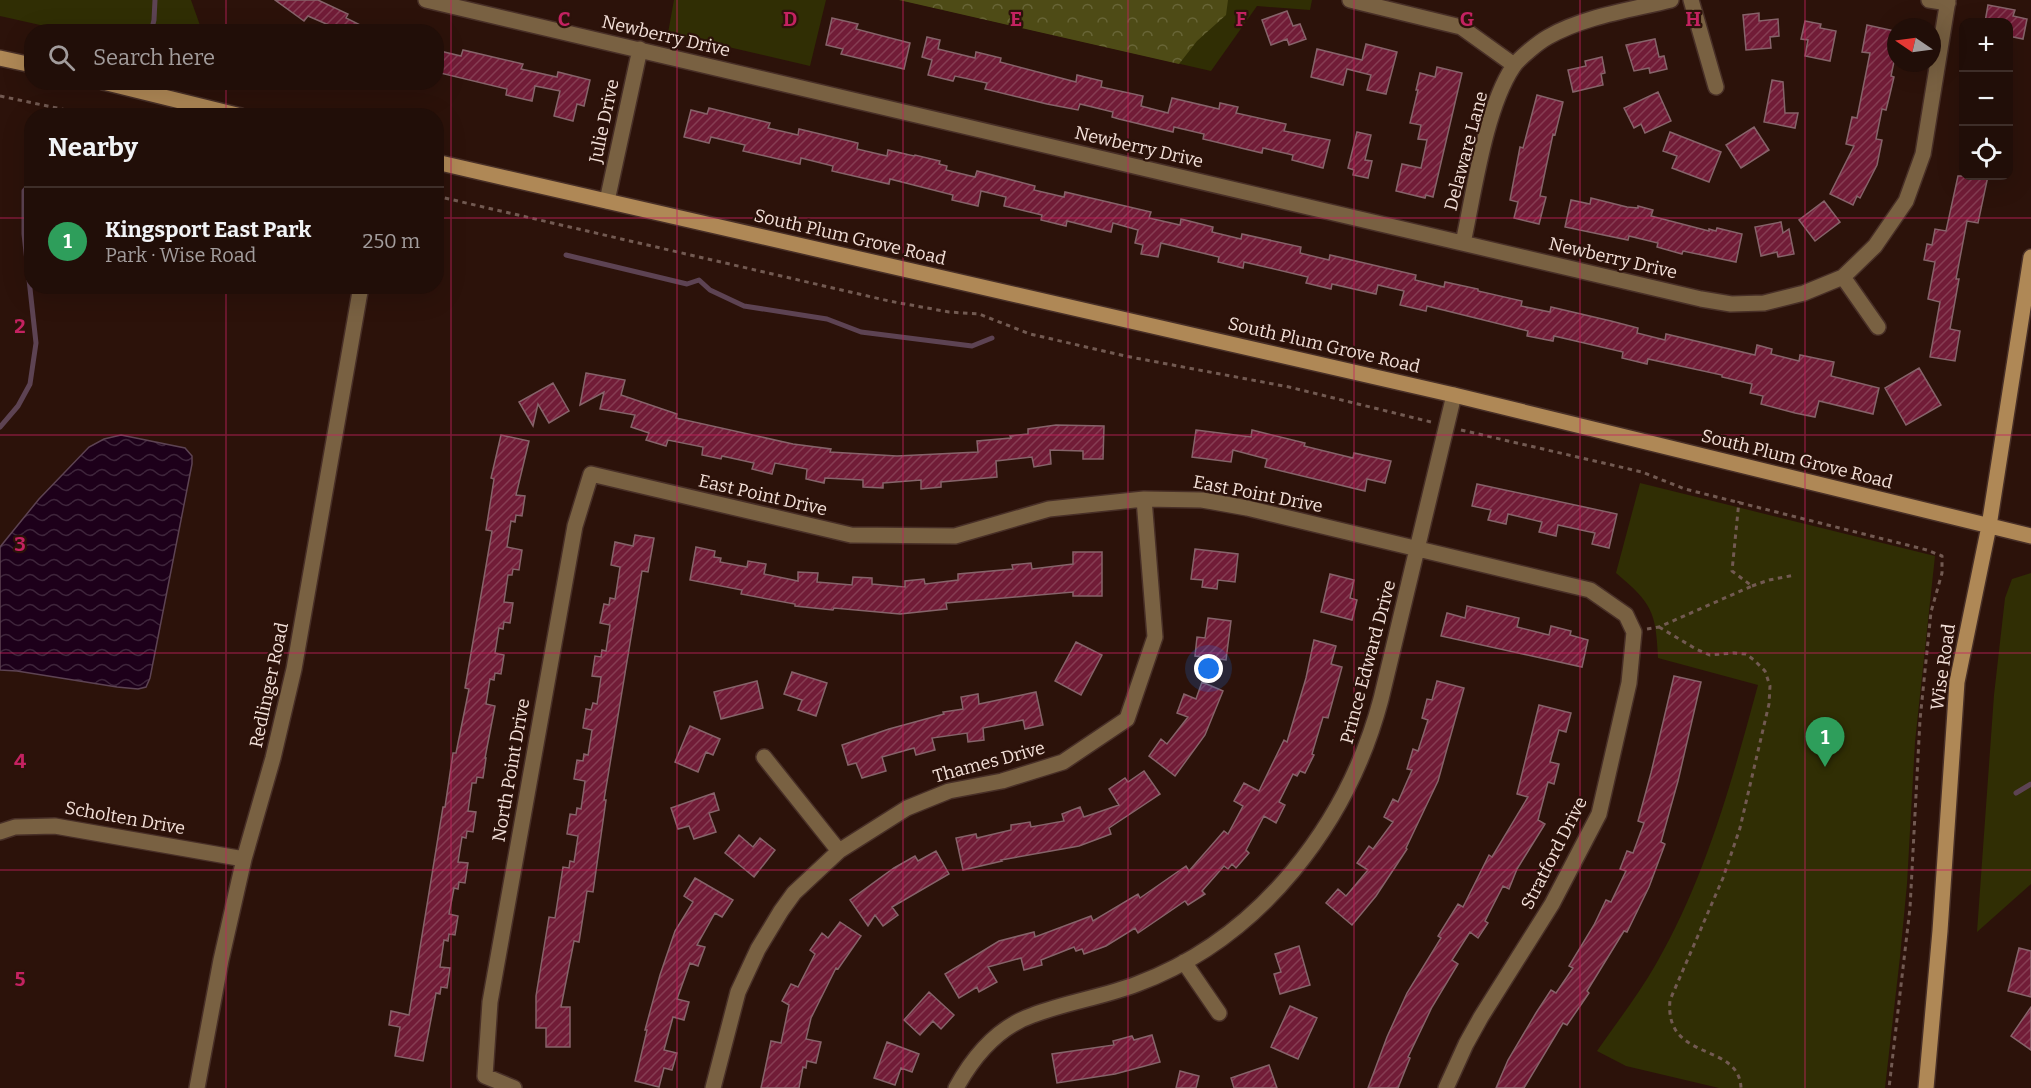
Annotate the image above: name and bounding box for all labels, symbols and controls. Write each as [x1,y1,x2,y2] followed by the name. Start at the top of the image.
[558,7,570,31] text: C
[783,7,797,31] text: D
[1010,7,1022,31] text: E
[1235,7,1247,31] text: F
[1460,7,1474,31] text: G
[1685,7,1701,31] text: H
[600,11,732,61] street label: Newberry Drive
[1887,18,1941,72] north arrow
[1959,18,2013,180] map controls
[1959,18,2013,72] button: +
[24,24,444,90] search box
[45,41,78,74] icon: search
[93,44,215,71] text: Search here
[1959,72,2013,126] button: −
[584,77,624,166] street label: Julie Drive
[1439,89,1493,213] street label: Delaware Lane
[1073,122,1205,172] street label: Newberry Drive
[1959,126,2013,180] button: locate
[48,132,138,163] text: Nearby
[752,204,949,270] street label: South Plum Grove Road
[105,216,311,243] text: Kingsport East Park
[63,229,72,253] text: 1
[363,229,420,253] text: 250 m
[1547,233,1679,283] street label: Newberry Drive
[105,243,256,267] text: Park · Wise Road
[1226,312,1423,378] street label: South Plum Grove Road
[14,314,26,338] text: 2
[1699,425,1895,494] street label: South Plum Grove Road
[696,469,830,521] street label: East Point Drive
[1191,471,1325,517] street label: East Point Drive
[14,532,26,556] text: 3
[1336,578,1400,746] street label: Prince Edward Drive
[245,620,293,750] street label: Redlinger Road
[1926,622,1960,712] street label: Wise Road
[1194,654,1223,683] your location
[488,696,534,844] street label: North Point Drive
[1806,718,1844,767] pin: 1
[931,736,1047,788] street label: Thames Drive
[14,749,26,773] text: 4
[1516,793,1592,913] street label: Stratford Drive
[63,797,187,839] street label: Scholten Drive
[15,967,26,991] text: 5

